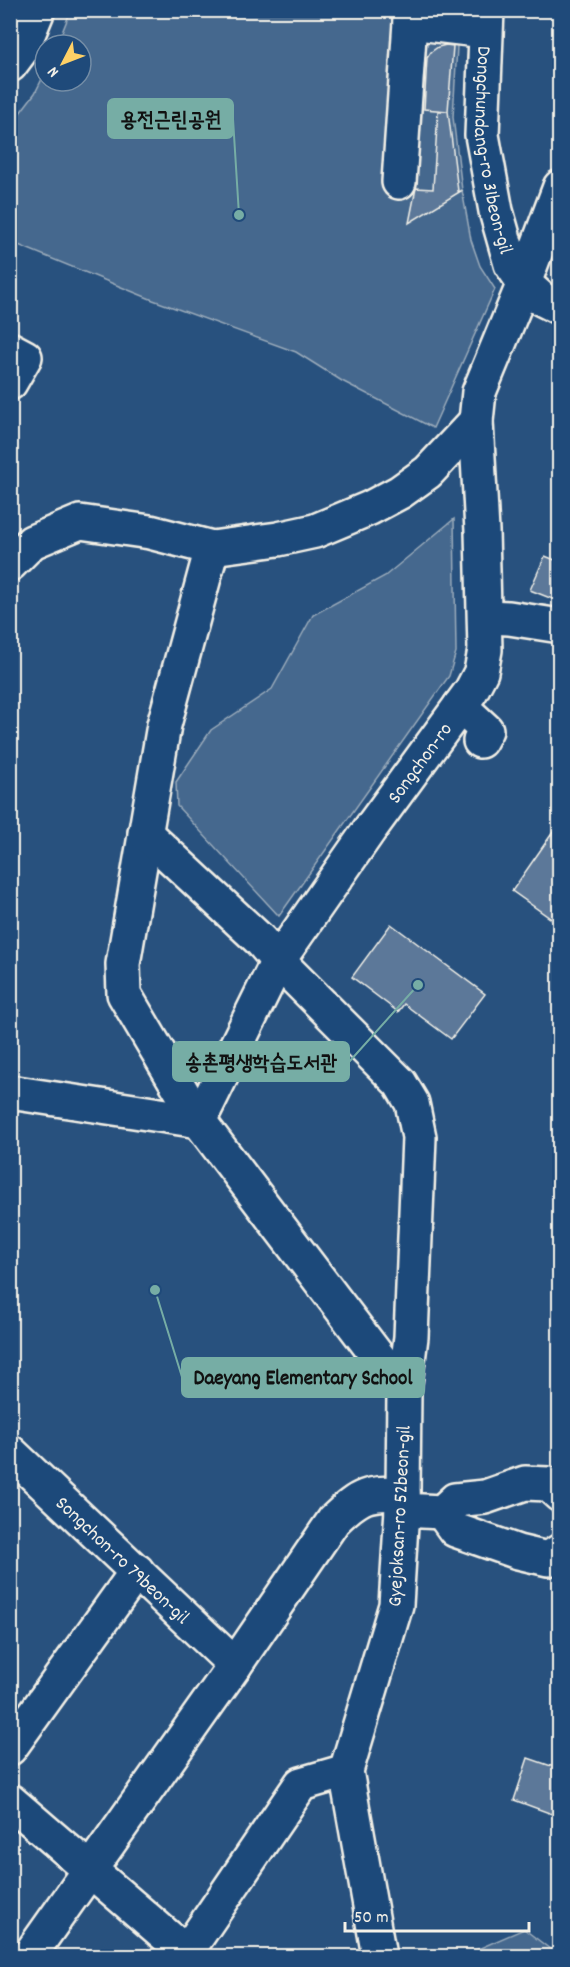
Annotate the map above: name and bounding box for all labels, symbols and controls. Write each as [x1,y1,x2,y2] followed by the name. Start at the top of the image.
[33,33,93,93] north arrow
[465,45,519,258] street label: Dongchundang-ro 31beon-gil
[42,61,65,82] text: N
[108,99,233,138] callout: 용전근린공원
[120,107,222,137] text: 용전근린공원
[382,718,460,810] street label: Songchon-ro
[173,1042,349,1081] callout: 송촌평생학습도서관
[185,1050,337,1080] text: 송촌평생학습도서관
[182,1358,424,1397] callout: Daeyang Elementary School
[194,1365,413,1395] text: Daeyang Elementary School
[382,1424,420,1608] street label: Gyejoksan-ro 52beon-gil
[48,1491,195,1632] street label: Songchon-ro 79beon-gil
[345,1895,530,1933] scale bar
[354,1906,389,1931] text: 50 m

